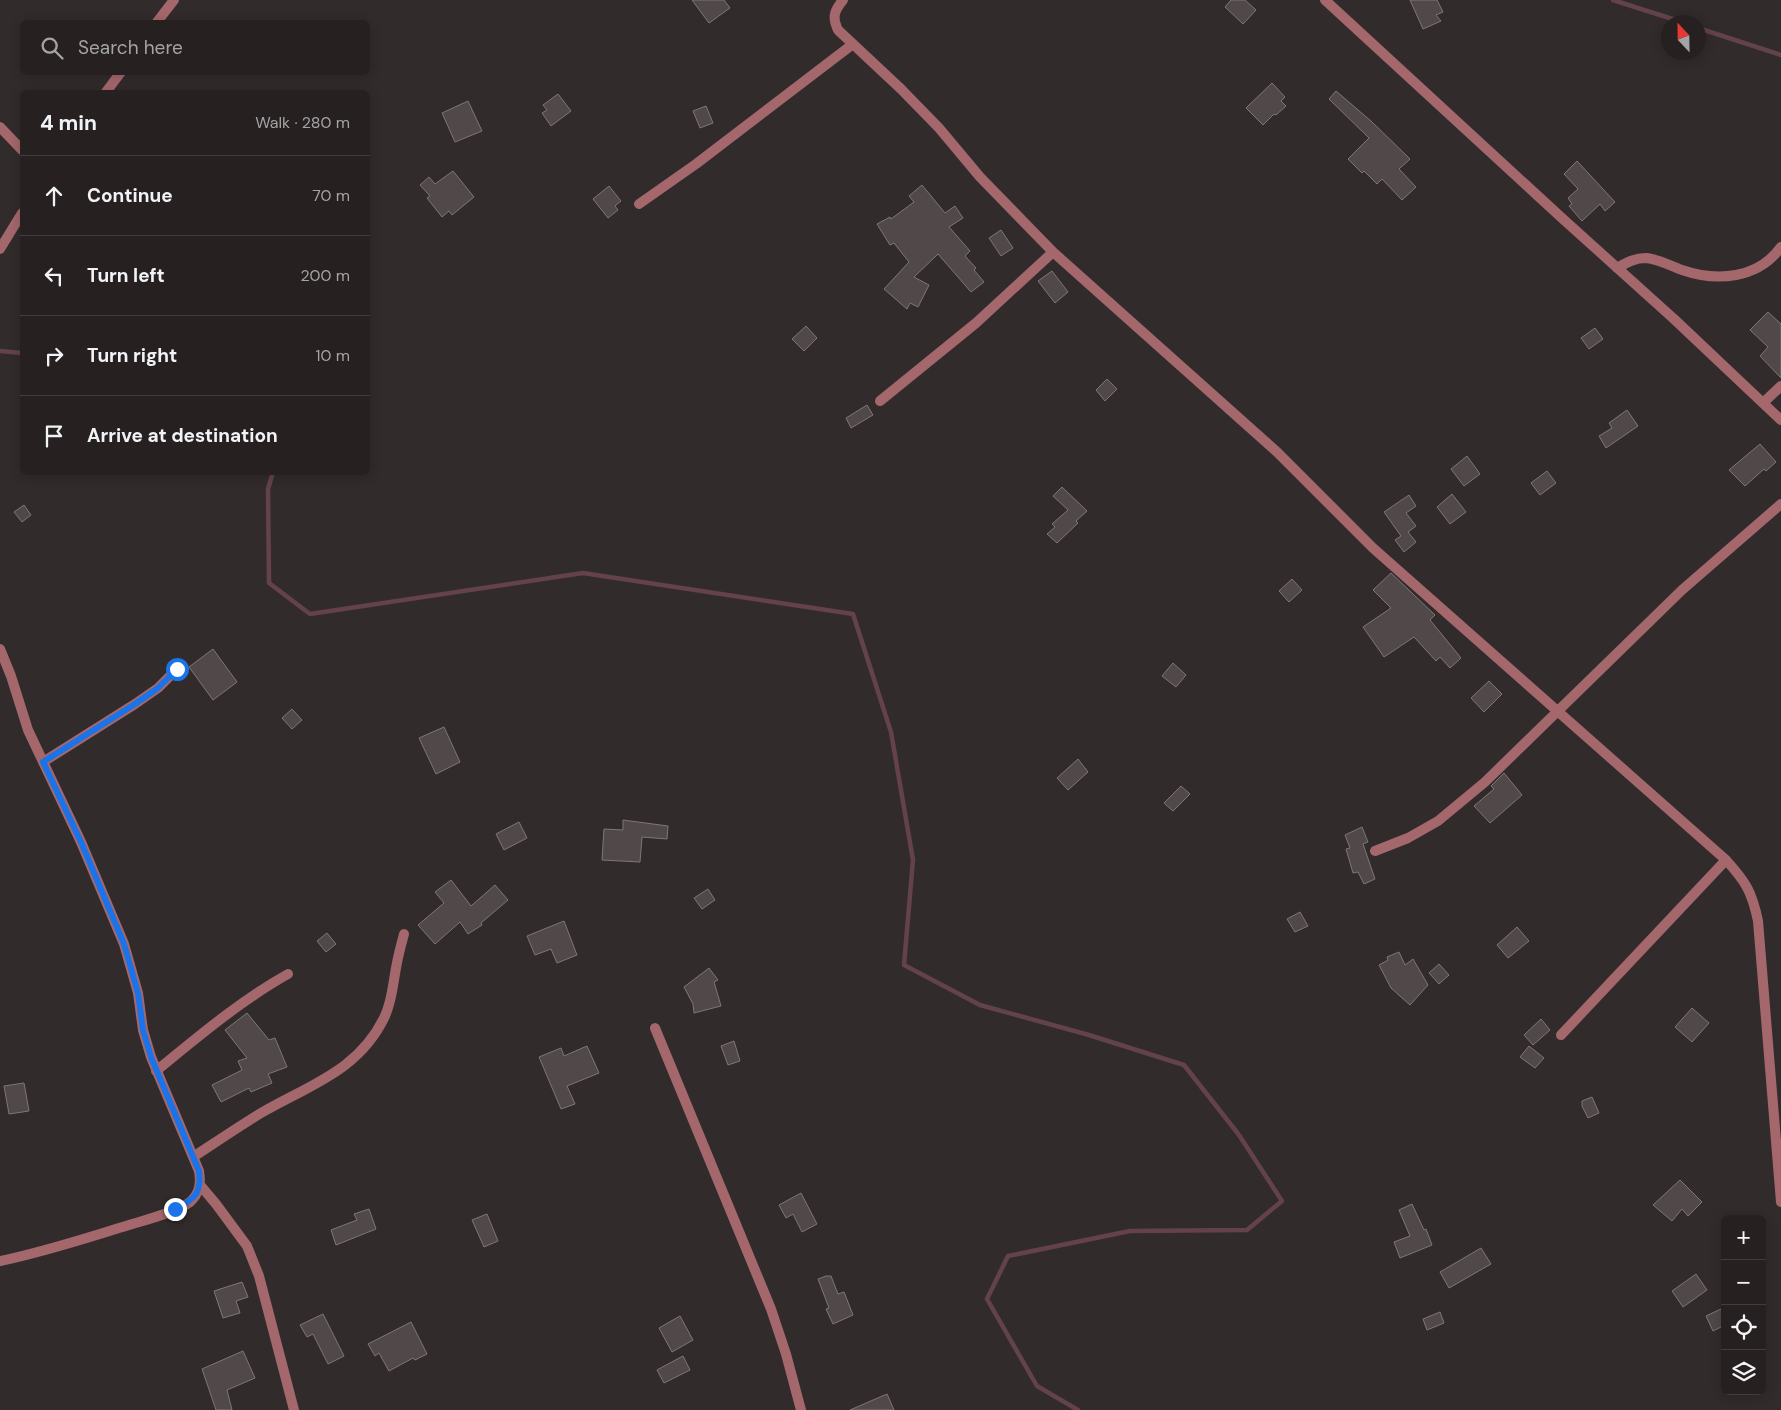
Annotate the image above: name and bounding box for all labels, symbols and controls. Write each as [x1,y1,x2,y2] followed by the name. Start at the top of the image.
[1661,15,1706,60] north arrow
[20,20,370,75] search box
[38,34,66,62] icon: search
[78,35,183,60] text: Search here
[40,109,97,137] text: 4 min
[255,112,350,133] text: Walk · 280 m
[40,182,68,210] icon: ahead
[87,183,173,208] text: Continue
[312,185,350,206] text: 70 m
[40,262,68,290] icon: left
[87,263,165,288] text: Turn left
[301,265,350,286] text: 200 m
[40,342,68,370] icon: right
[87,343,177,368] text: Turn right
[316,345,350,366] text: 10 m
[40,422,68,450] icon: arrive
[87,423,278,448] text: Arrive at destination
[166,658,189,681] route start
[164,1198,187,1221] route end
[1721,1215,1766,1395] map controls
[1721,1215,1766,1260] button: +
[1721,1260,1766,1305] button: −
[1721,1305,1766,1350] button: locate
[1721,1350,1766,1395] button: layers

